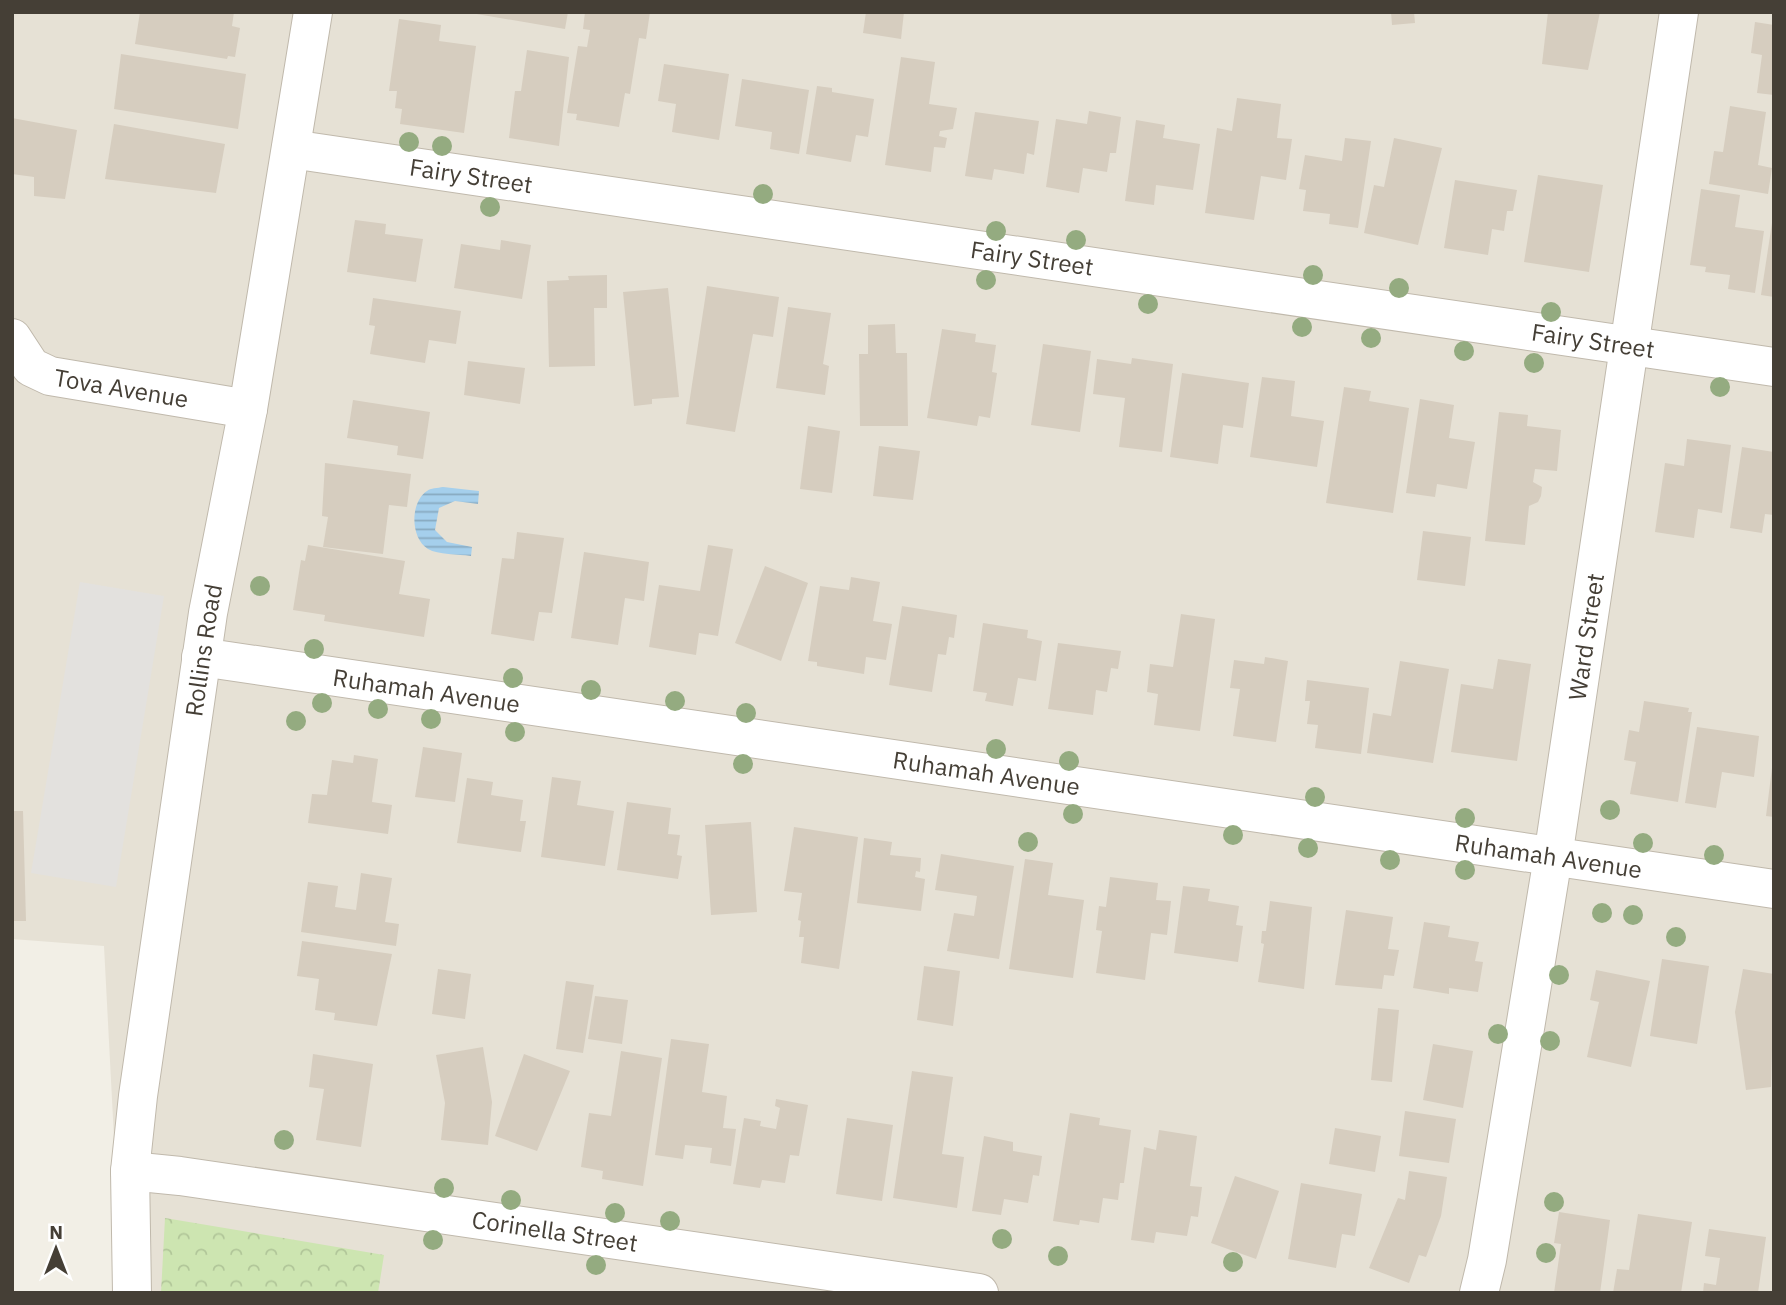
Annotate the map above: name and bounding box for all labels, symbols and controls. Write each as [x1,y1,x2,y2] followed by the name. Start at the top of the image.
[407,151,535,200] street label: Fairy Street
[968,233,1096,283] street label: Fairy Street
[1529,316,1657,365] street label: Fairy Street
[52,361,191,415] street label: Tova Avenue
[1561,571,1611,702] street label: Ward Street
[177,581,229,719] street label: Rollins Road
[331,661,522,720] street label: Ruhamah Avenue
[891,743,1082,802] street label: Ruhamah Avenue
[1453,826,1644,885] street label: Ruhamah Avenue
[470,1203,640,1259] street label: Corinella Street
[21,1214,91,1284] north arrow
[49,1220,63,1244] text: N

